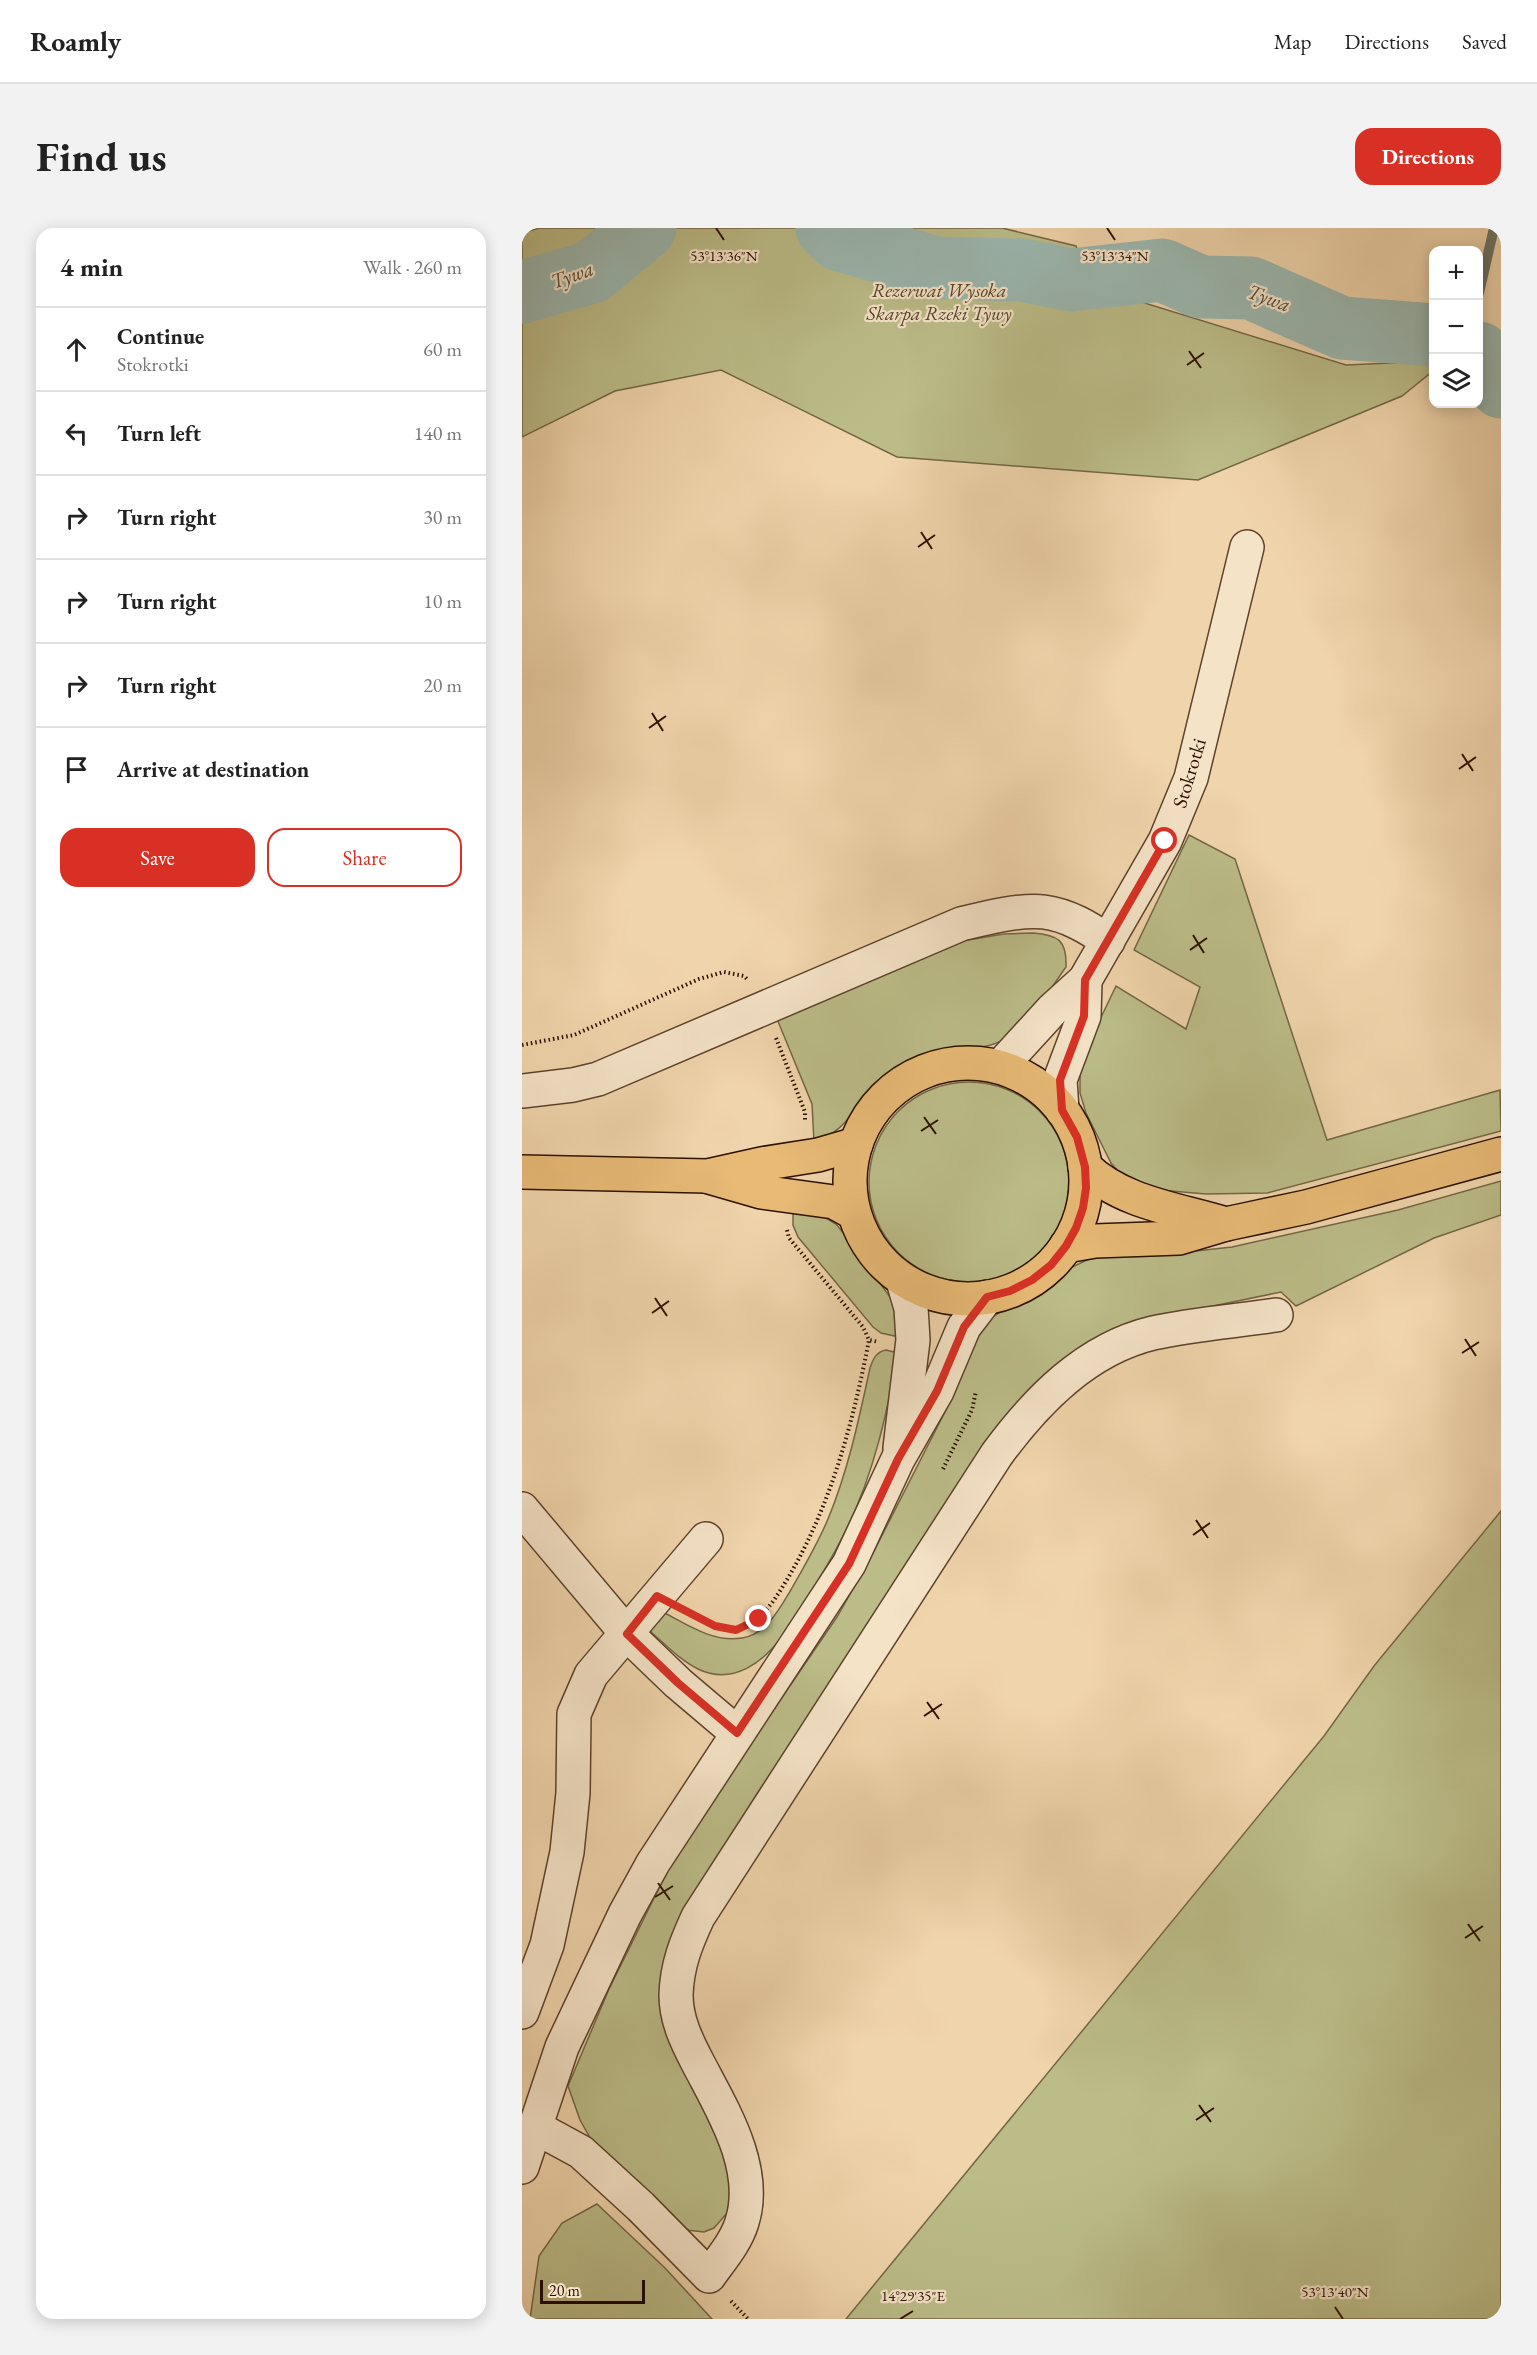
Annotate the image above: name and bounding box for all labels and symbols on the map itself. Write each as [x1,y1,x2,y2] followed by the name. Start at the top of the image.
[690,246,758,265] text: 53°13'36"N
[1081,246,1149,265] text: 53°13'34"N
[547,254,597,295] water label: Tywa
[865,277,1012,326] park label: Rezerwat Wysoka Skarpa Rzeki Tywy
[1244,277,1294,318] water label: Tywa
[1166,735,1212,811] street label: Stokrotki
[1151,827,1177,853] route start
[745,1605,771,1631] route end
[540,2277,645,2304] scale bar
[1301,2282,1369,2301] text: 53°13'40"N
[881,2286,946,2305] text: 14°29'35"E

